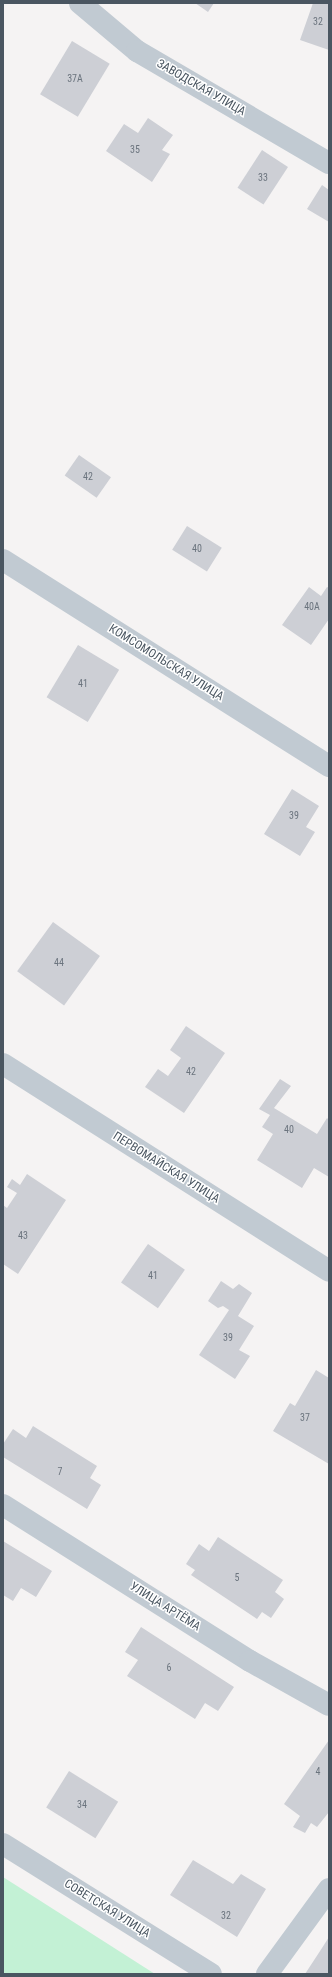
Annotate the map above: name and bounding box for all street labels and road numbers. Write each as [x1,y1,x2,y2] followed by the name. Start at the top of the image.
[154,57,248,119] street label: ЗАВОДСКАЯ УЛИЦА
[106,622,226,704] street label: КОМСОМОЛЬСКАЯ УЛИЦА
[110,1129,222,1207] street label: ПЕРВОМАЙСКАЯ УЛИЦА
[127,1580,203,1634] street label: УЛИЦА АРТЁМА
[61,1877,153,1941] street label: СОВЕТСКАЯ УЛИЦА

